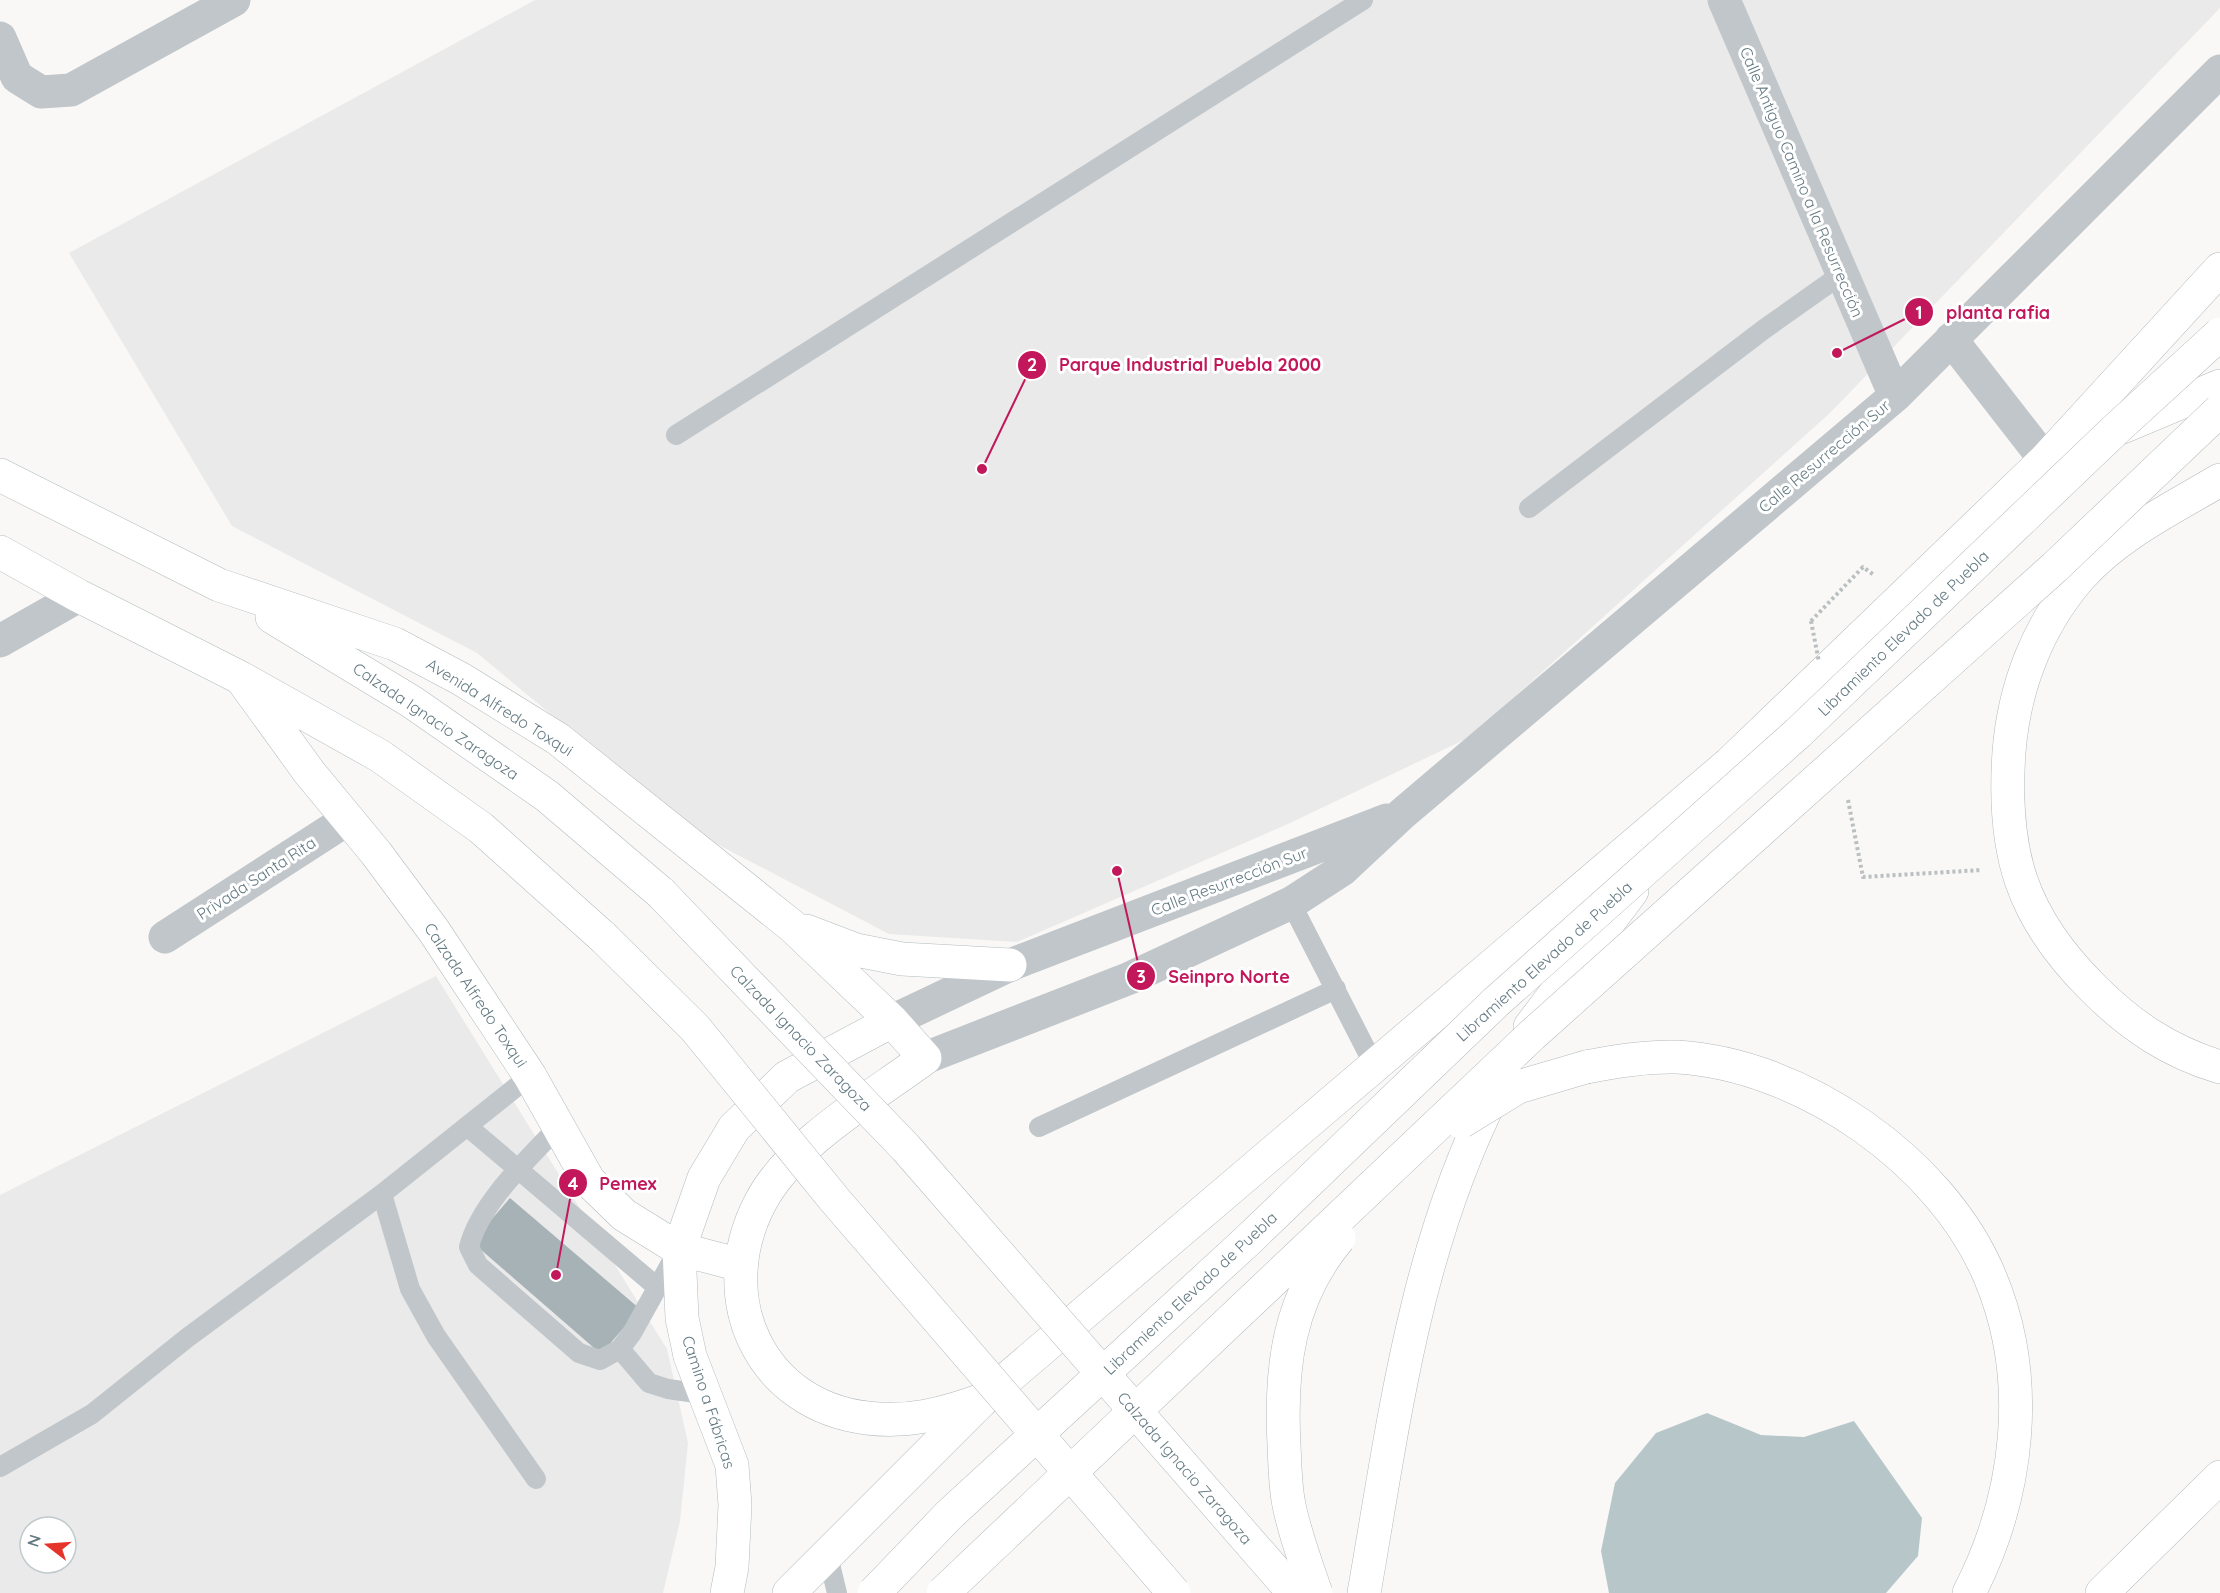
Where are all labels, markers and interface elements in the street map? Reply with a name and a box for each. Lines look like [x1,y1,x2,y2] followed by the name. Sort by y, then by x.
[1736,44,1868,320] street label: Calle Antiguo Camino a la Resurrección
[1904,294,2062,330] callout: planta rafia
[1915,301,1923,324] text: 1
[1946,301,2050,324] text: planta rafia
[1017,347,1333,383] callout: Parque Industrial Puebla 2000
[1027,353,1037,376] text: 2
[1059,353,1321,376] text: Parque Industrial Puebla 2000
[1754,395,1894,517] street label: Calle Resurrección Sur
[1813,546,1993,720] street label: Libramiento Elevado de Puebla
[423,654,577,760] street label: Avenida Alfredo Toxqui
[349,658,523,784] street label: Calzada Ignacio Zaragoza
[193,832,319,924] street label: Privada Santa Rita
[1148,842,1310,920] street label: Calle Resurrección Sur
[1452,877,1636,1045] street label: Libramiento Elevado de Puebla
[420,919,532,1071] street label: Calzada Alfredo Toxqui
[1126,958,1302,994] callout: Seinpro Norte
[726,961,876,1115] street label: Calzada Ignacio Zaragoza
[1136,965,1146,988] text: 3
[1168,965,1290,988] text: Seinpro Norte
[558,1165,669,1201] callout: Pemex
[568,1172,579,1195] text: 4
[599,1172,657,1195] text: Pemex
[1099,1207,1281,1379] street label: Libramiento Elevado de Puebla
[678,1333,740,1471] street label: Camino a Fábricas
[1113,1388,1257,1548] street label: Calzada Ignacio Zaragoza
[18,1515,78,1575] north arrow
[22,1532,45,1549] text: N

